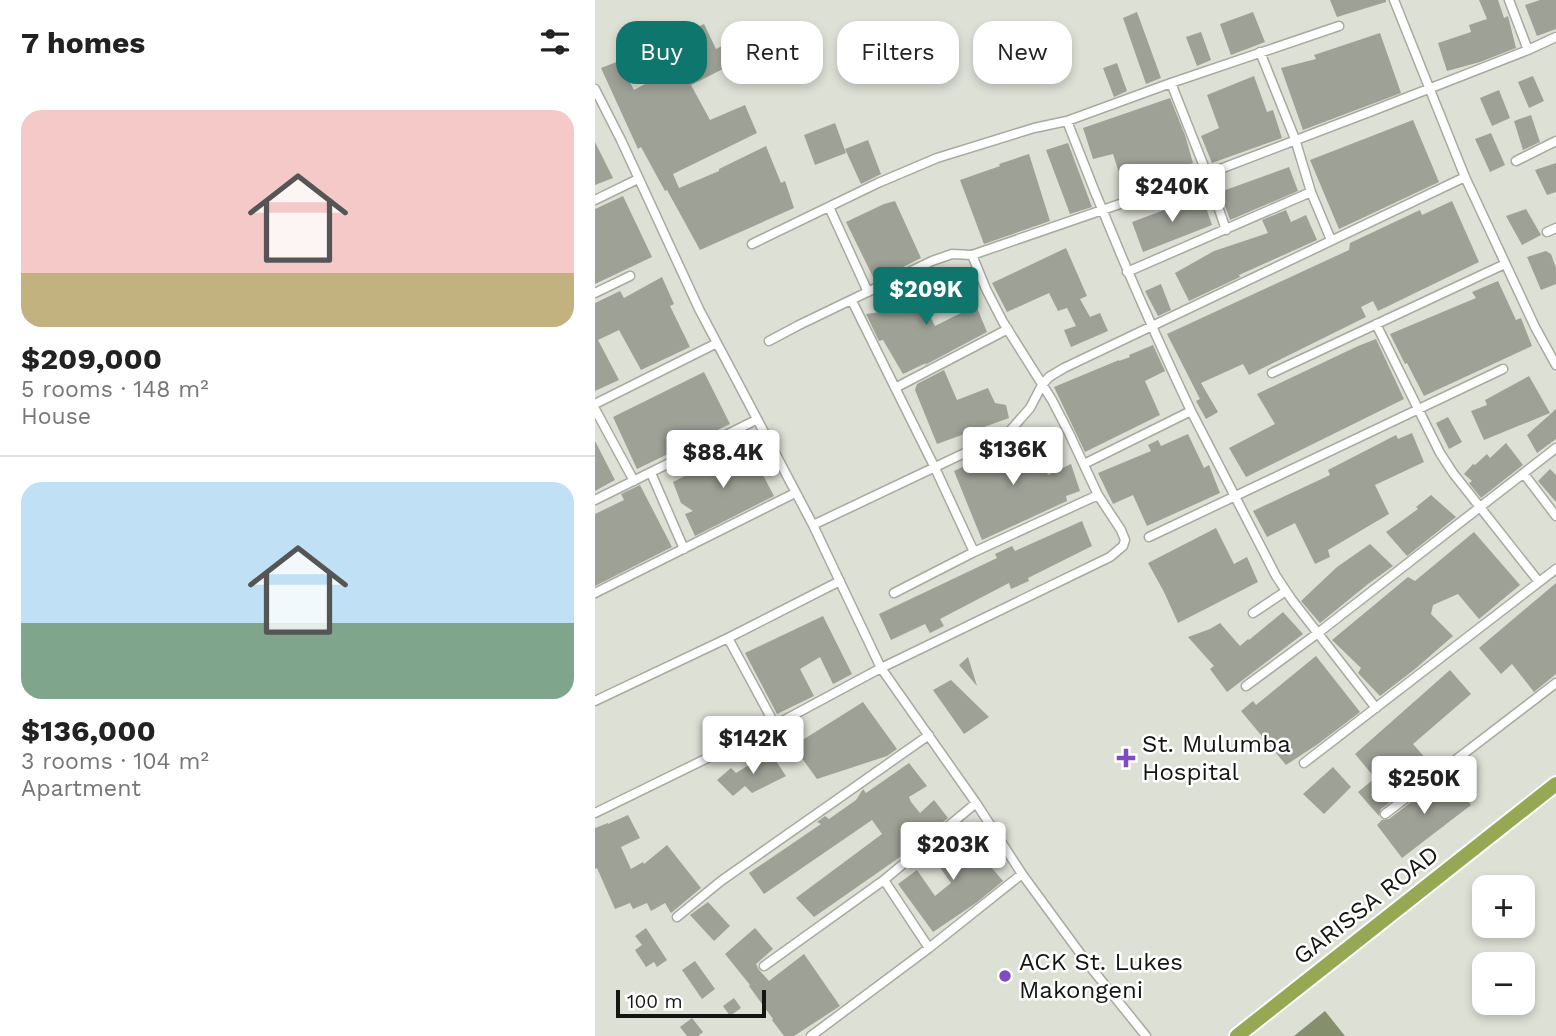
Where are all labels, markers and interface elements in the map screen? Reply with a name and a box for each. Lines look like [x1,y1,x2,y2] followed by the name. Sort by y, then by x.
[616,21,707,84] chip: Buy
[721,21,823,84] chip: Rent
[837,21,959,84] chip: Filters
[973,21,1072,84] chip: New
[536,23,574,61] icon: filters
[21,25,145,60] text: 7 homes
[235,155,361,281] icon: home
[1123,164,1221,224] pin: $240K
[1135,173,1209,200] text: $240K
[877,268,975,327] pin: $209K
[889,276,963,303] text: $209K
[21,341,162,376] text: $209,000
[21,376,209,403] text: 5 rooms · 148 m²
[21,403,91,430] text: House
[964,428,1062,487] pin: $136K
[666,430,780,490] pin: $88.4K
[979,436,1047,463] text: $136K
[683,439,763,466] text: $88.4K
[235,527,361,653] icon: home
[21,713,156,748] text: $136,000
[704,716,802,776] pin: $142K
[719,725,787,752] text: $142K
[1142,730,1291,786] place label: St. Mulumba Hospital
[21,748,209,775] text: 3 rooms · 104 m²
[1116,748,1136,768] marker: St. Mulumba Hospital
[1375,756,1473,816] pin: $250K
[1388,765,1460,792] text: $250K
[21,775,141,802] text: Apartment
[904,822,1002,882] pin: $203K
[917,831,989,858] text: $203K
[1288,840,1444,970] street label: GARISSA ROAD
[1472,875,1535,1015] map controls
[1472,875,1535,938] button: +
[1019,948,1183,1004] place label: ACK St. Lukes Makongeni
[1472,952,1535,1015] button: −
[997,968,1013,984] marker: ACK St. Lukes Makongeni
[616,987,767,1019] scale bar
[627,990,683,1013] text: 100 m

